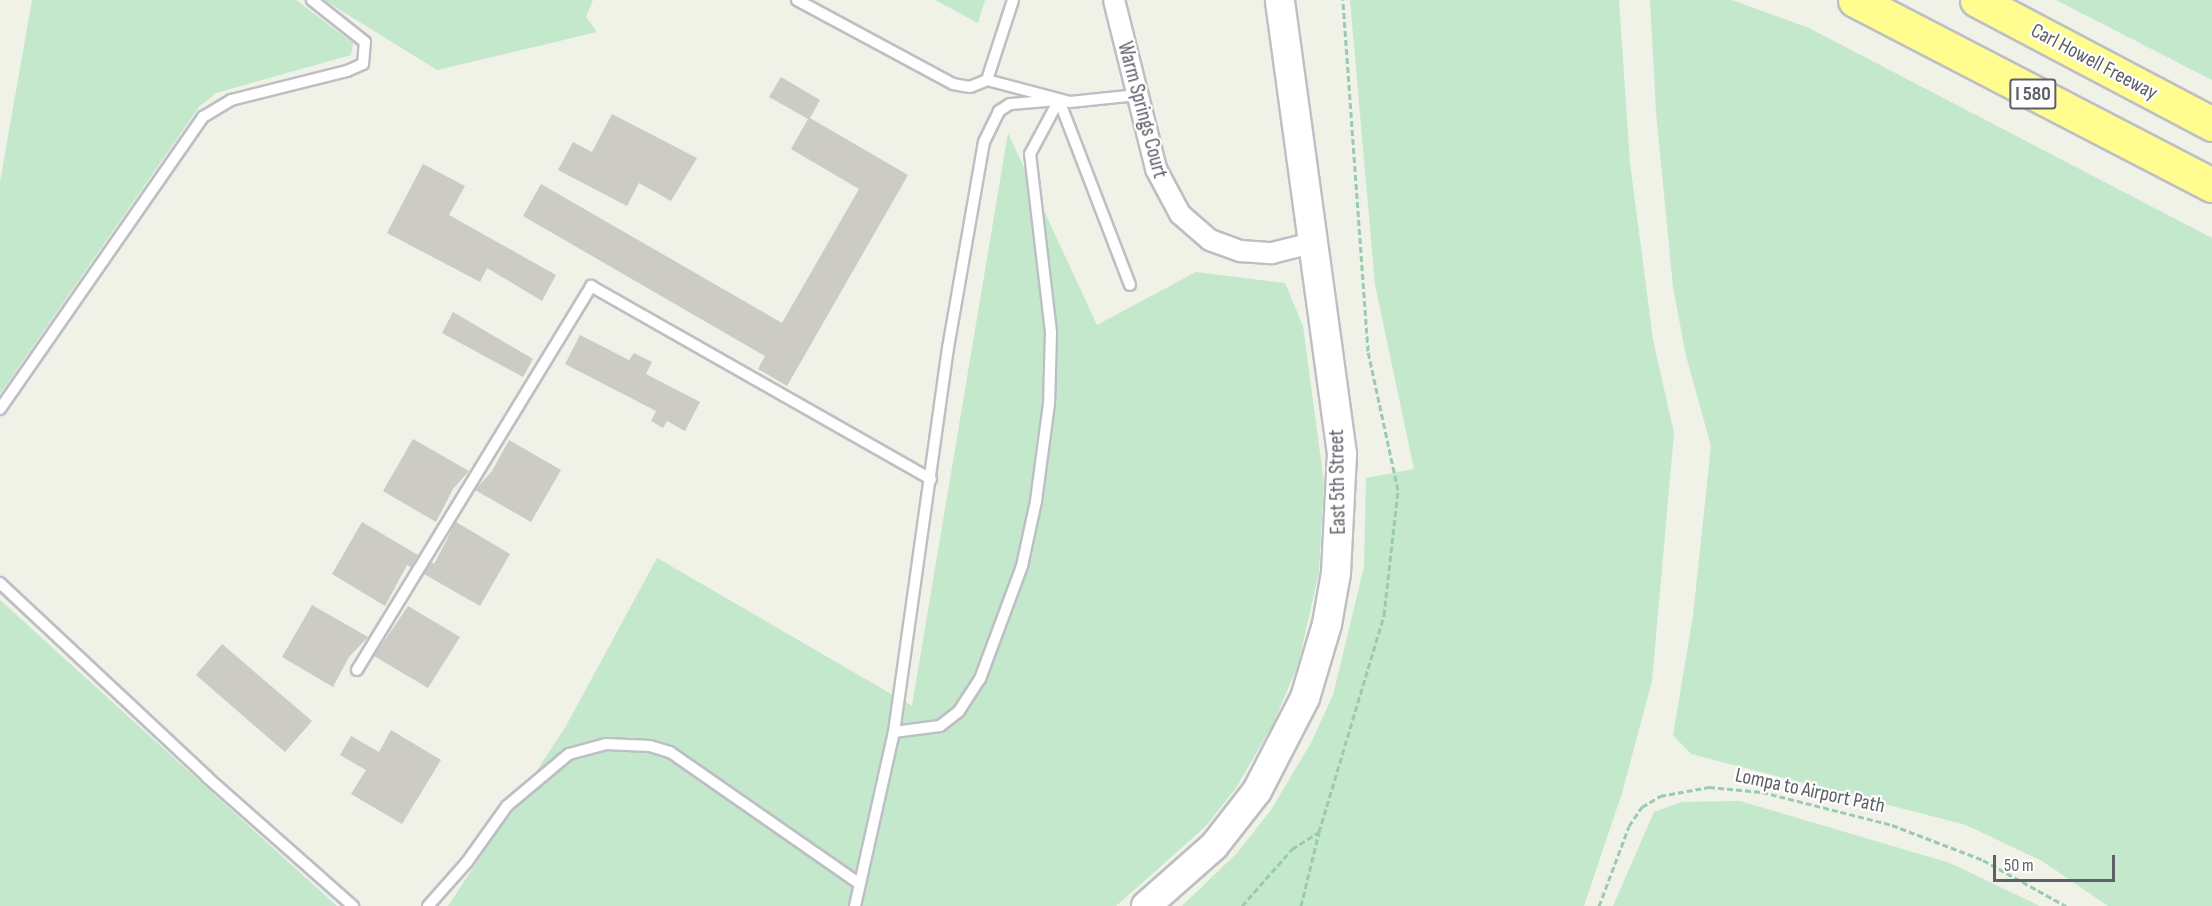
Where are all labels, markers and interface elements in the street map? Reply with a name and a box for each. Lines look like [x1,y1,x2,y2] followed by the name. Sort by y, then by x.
[2026,18,2162,106] street label: Carl Howell Freeway
[1112,39,1172,181] street label: Warm Springs Court
[2009,77,2057,111] road number: I 580
[1324,429,1352,535] street label: East 5th Street
[1733,763,1887,819] street label: Lompa to Airport Path
[1996,843,2118,881] scale bar
[2004,855,2034,876] text: 50 m

